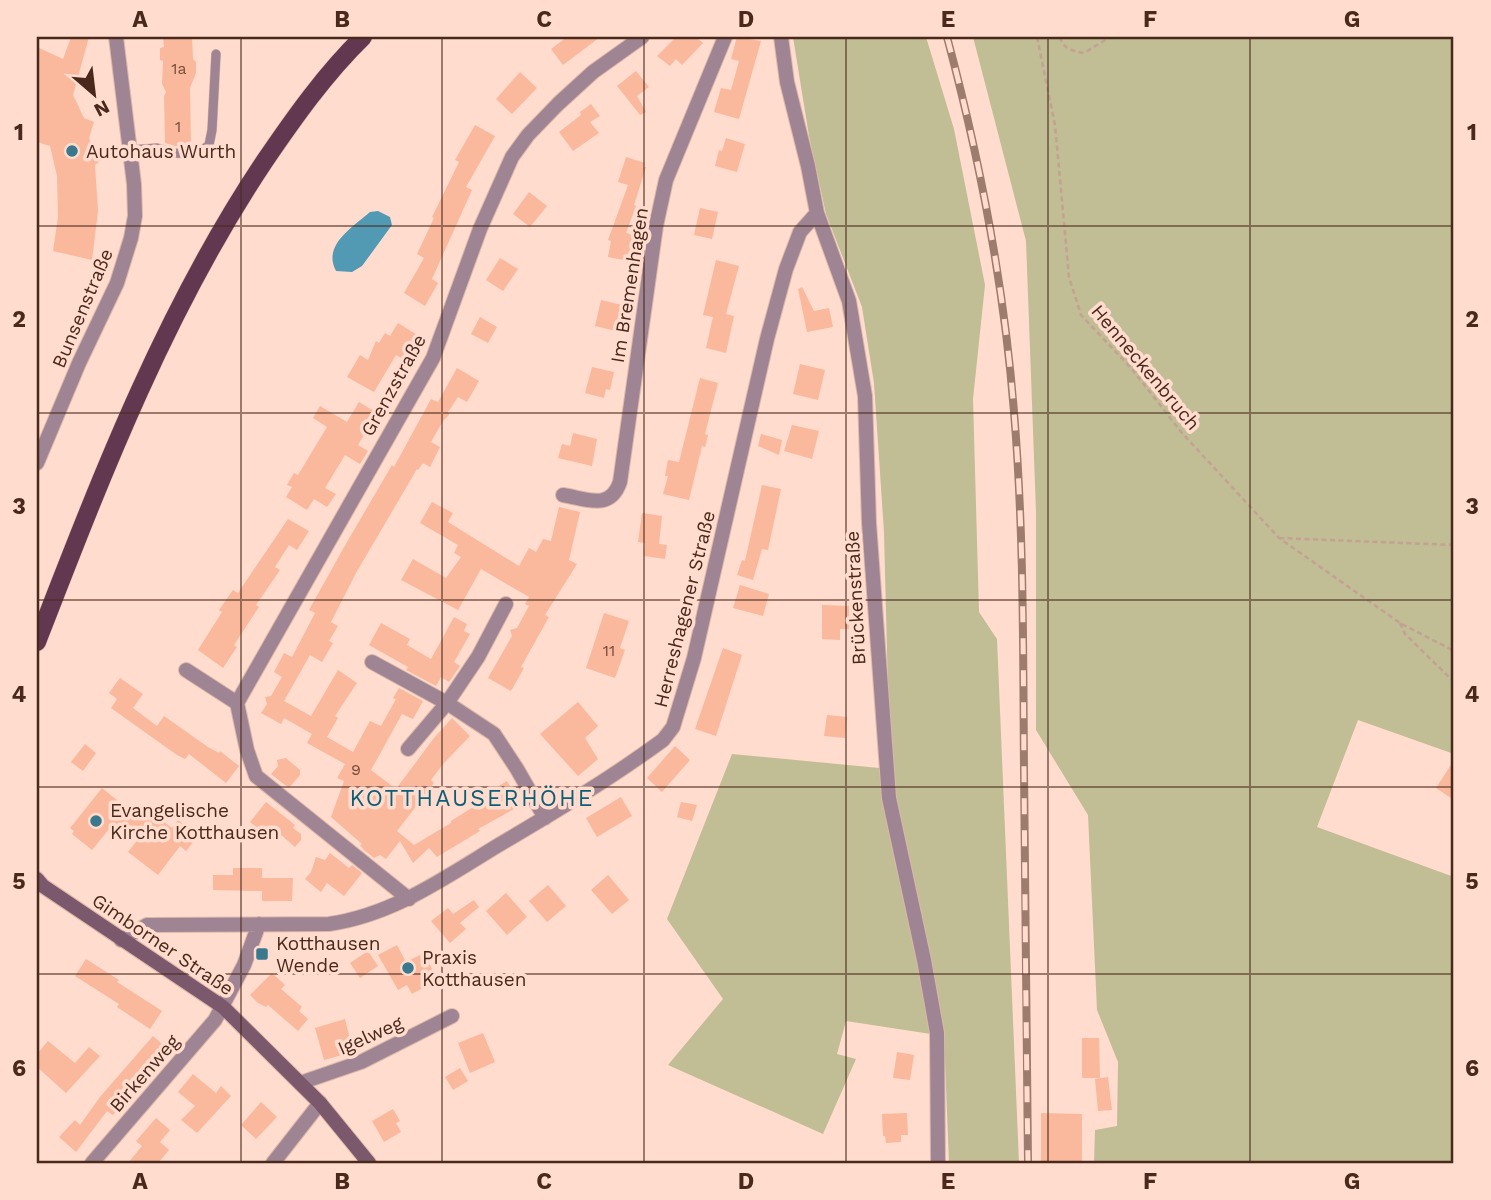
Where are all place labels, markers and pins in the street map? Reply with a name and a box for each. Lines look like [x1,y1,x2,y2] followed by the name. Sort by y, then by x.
[86,140,236,163] place label: Autohaus Wurth
[64,143,80,159] marker: Autohaus Wurth
[110,799,279,844] place label: Evangelische Kirche Kotthausen
[88,813,104,829] marker: Evangelische Kirche Kotthausen
[276,932,381,977] place label: Kotthausen Wende
[254,946,270,962] marker: Kotthausen Wende
[422,946,527,991] place label: Praxis Kotthausen
[400,960,416,976] marker: Praxis Kotthausen

